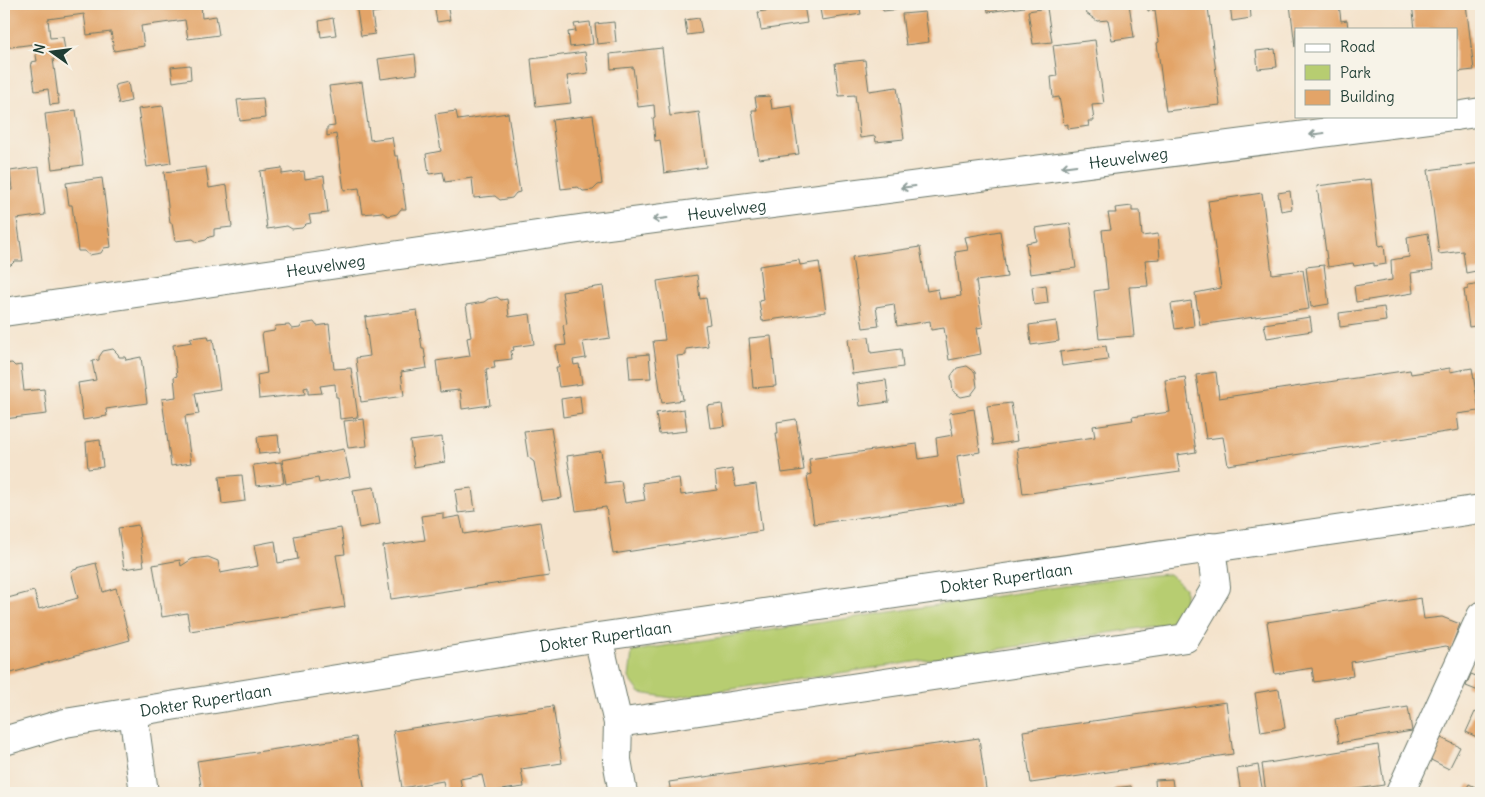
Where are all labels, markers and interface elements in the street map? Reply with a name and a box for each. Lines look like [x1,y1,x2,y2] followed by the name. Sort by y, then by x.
[28,28,78,78] north arrow
[1295,28,1458,118] legend
[1340,37,1375,56] text: Road
[29,42,49,56] text: N
[1340,63,1371,82] text: Park
[1340,87,1395,106] text: Building
[1309,129,1325,139] one-way arrow
[1088,143,1169,173] street label: Heuvelweg
[1061,161,1077,171] one-way arrow
[900,182,916,192] one-way arrow
[686,195,768,225] street label: Heuvelweg
[652,214,668,224] one-way arrow
[285,250,366,281] street label: Heuvelweg
[939,558,1073,597] street label: Dokter Rupertlaan
[538,616,673,656] street label: Dokter Rupertlaan
[138,680,273,721] street label: Dokter Rupertlaan

